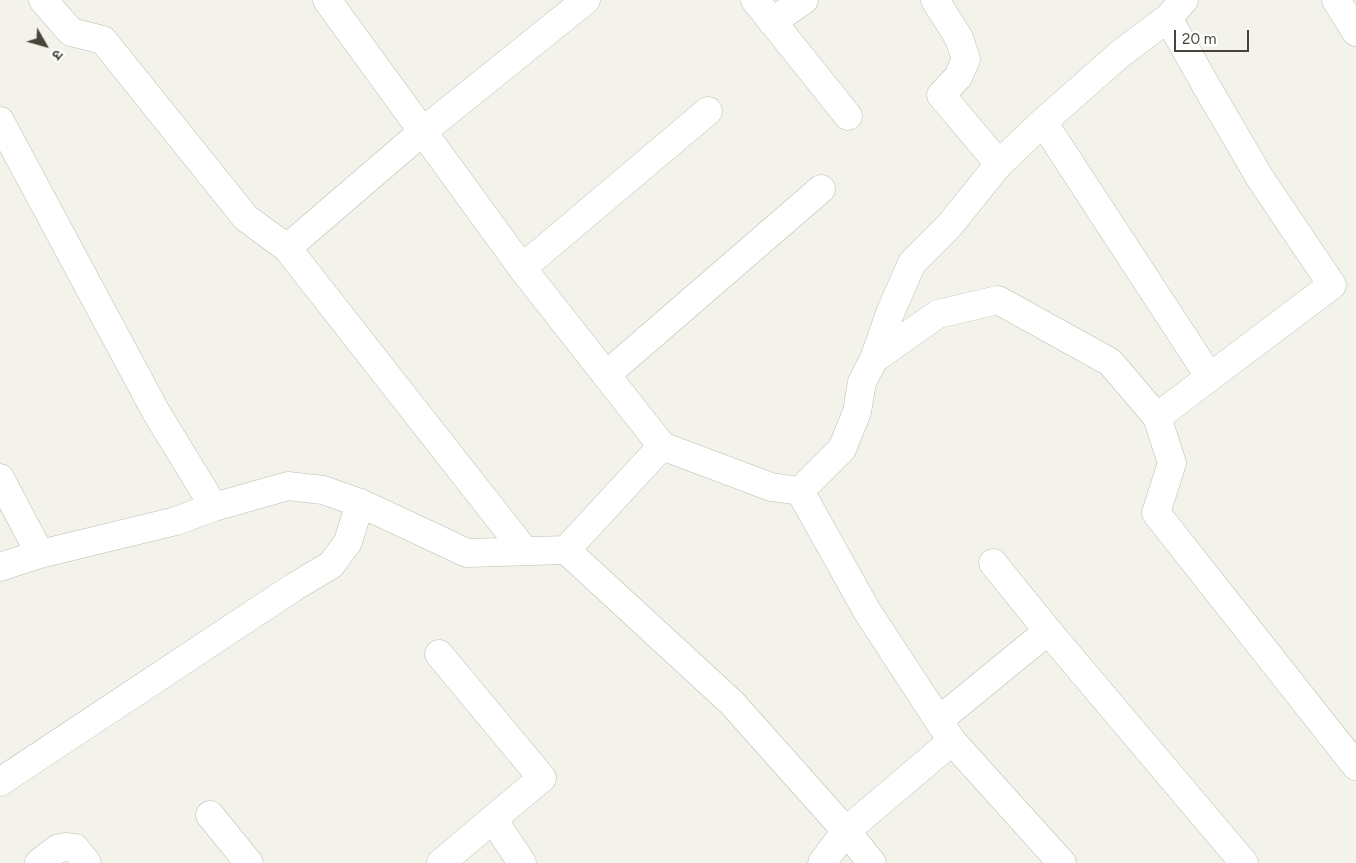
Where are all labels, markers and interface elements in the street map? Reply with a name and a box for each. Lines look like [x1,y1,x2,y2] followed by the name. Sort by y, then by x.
[20,20,70,70] north arrow
[1176,20,1251,52] scale bar
[1182,30,1216,48] text: 20 m
[48,46,66,63] text: उ

